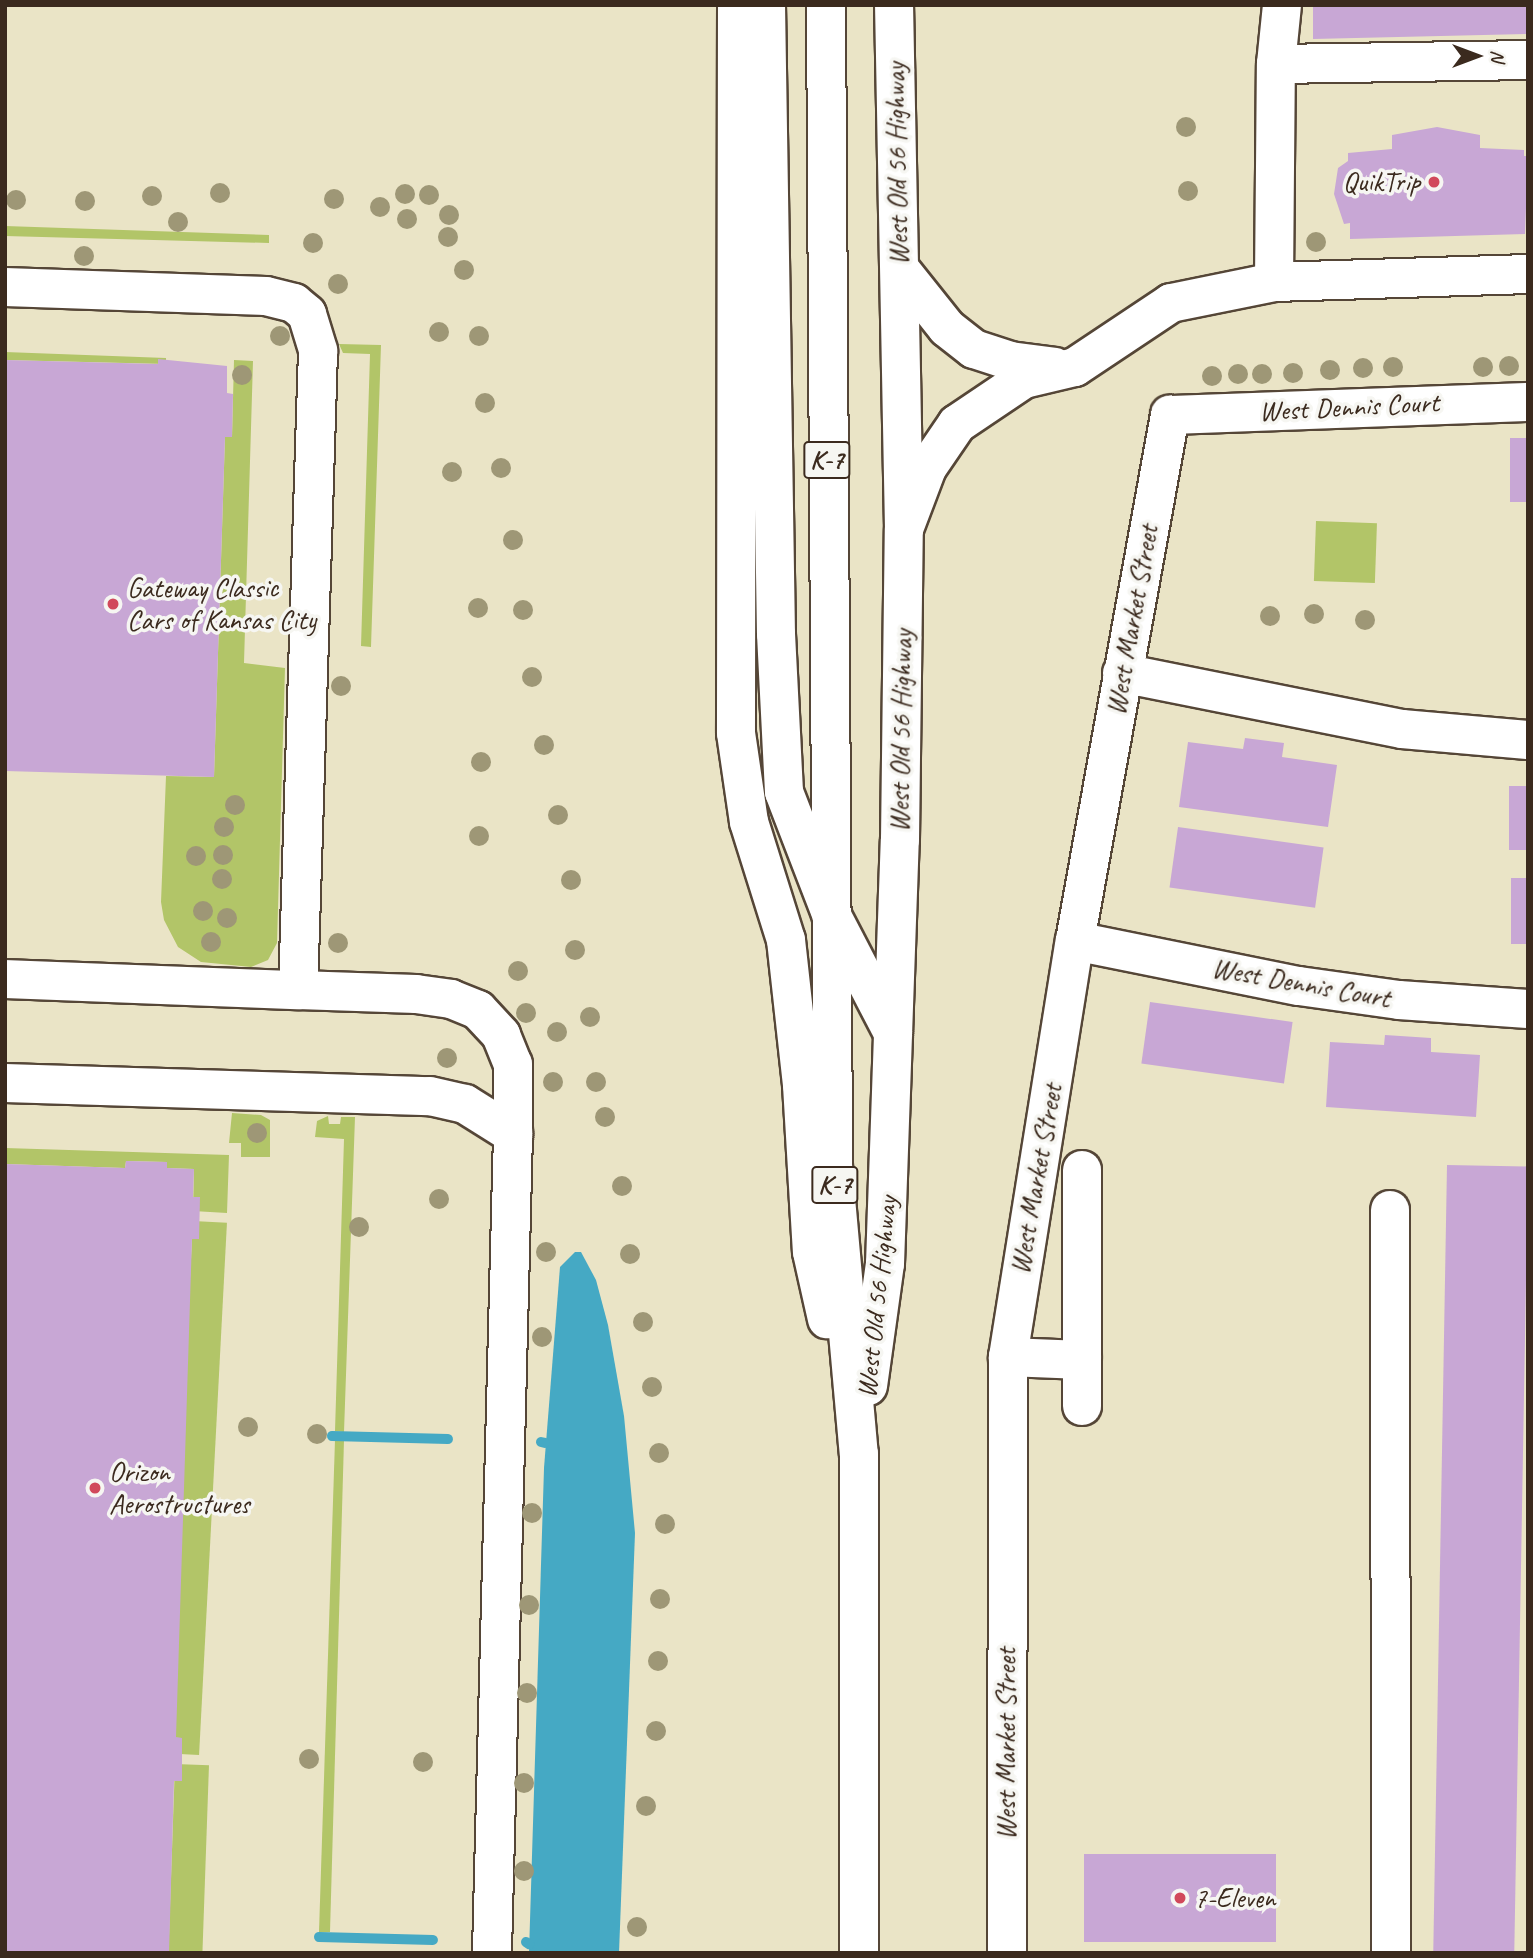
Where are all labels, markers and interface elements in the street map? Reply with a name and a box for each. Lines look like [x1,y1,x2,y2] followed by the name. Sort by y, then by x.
[1442,21,1512,91] north arrow
[1486,50,1510,62] text: N
[878,62,916,266] street label: West Old 56 Highway
[1343,165,1420,199] place label: QuikTrip
[1426,174,1442,190] marker: QuikTrip
[1258,386,1440,428] street label: West Dennis Court
[802,437,852,482] road number: K-7
[1099,522,1165,718] street label: West Market Street
[127,571,316,637] place label: Gateway Classic Cars of Kansas City
[105,596,121,612] marker: Gateway Classic Cars of Kansas City
[882,629,920,833] street label: West Old 56 Highway
[1209,951,1393,1015] street label: West Dennis Court
[1003,1081,1069,1277] street label: West Market Street
[810,1162,860,1208] road number: K-7
[850,1194,904,1400] street label: West Old 56 Highway
[109,1455,250,1521] place label: Orizon Aerostructures
[87,1480,103,1496] marker: Orizon Aerostructures
[989,1647,1023,1841] street label: West Market Street
[1194,1881,1275,1915] place label: 7-Eleven
[1172,1890,1188,1906] marker: 7-Eleven

